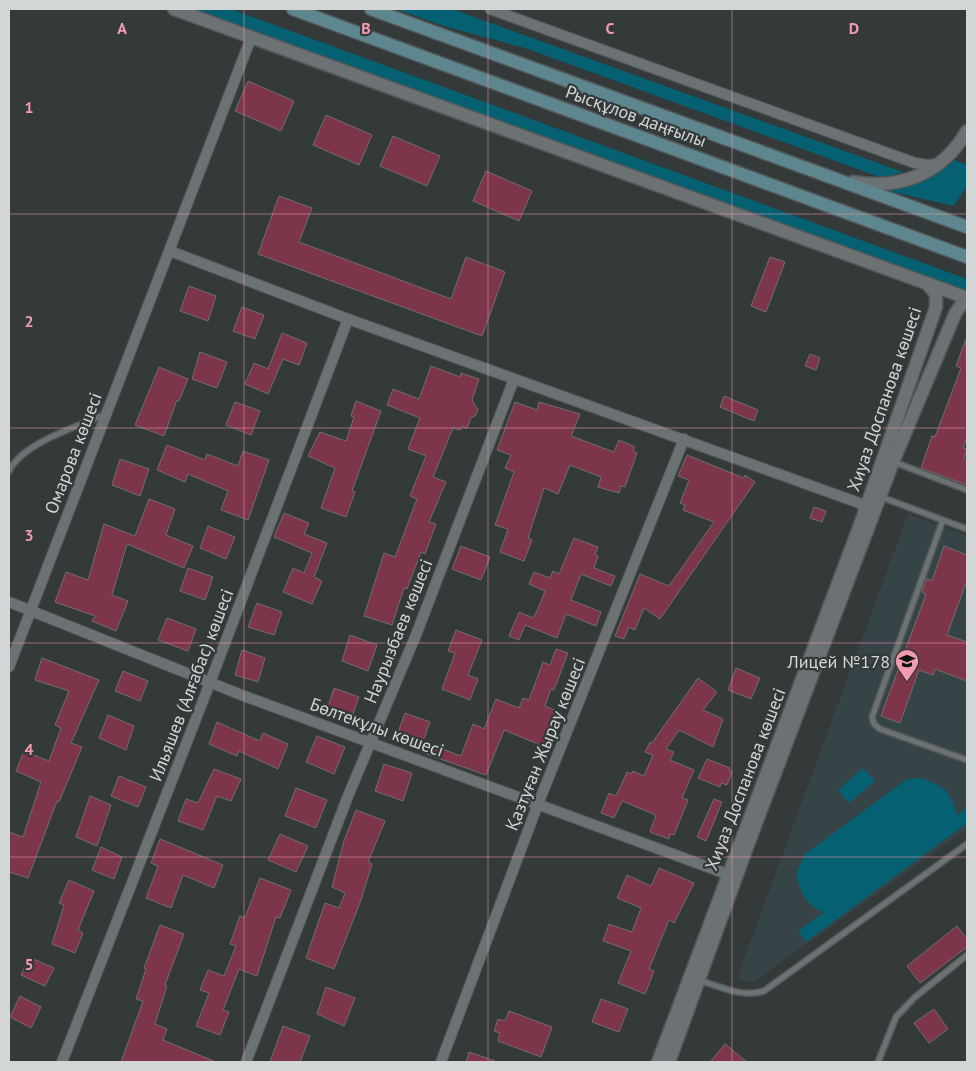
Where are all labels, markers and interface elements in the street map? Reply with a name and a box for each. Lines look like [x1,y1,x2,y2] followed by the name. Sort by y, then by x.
[117,18,127,38] text: A
[361,18,371,38] text: B
[606,18,615,38] text: C
[849,18,859,38] text: D
[563,80,709,152] street label: Рысқұлов даңғылы
[24,97,34,117] text: 1
[842,304,926,494] street label: Хиуаз Доспанова көшесі
[24,311,34,331] text: 2
[39,389,107,517] street label: Омарова көшесі
[24,525,34,545] text: 3
[359,555,437,707] street label: Наурызбаев көшесі
[144,585,238,785] street label: Ильяшев (Алғабас) көшесі
[894,648,920,682] school or university icon: Лицей №178
[786,650,890,673] place label: Лицей №178
[500,654,590,834] street label: Қазтуған Жырау көшесі
[700,684,790,874] street label: Хиуаз Доспанова көшесі
[307,692,447,762] street label: Бөлтекұлы көшесі
[24,739,34,759] text: 4
[24,954,34,974] text: 5

